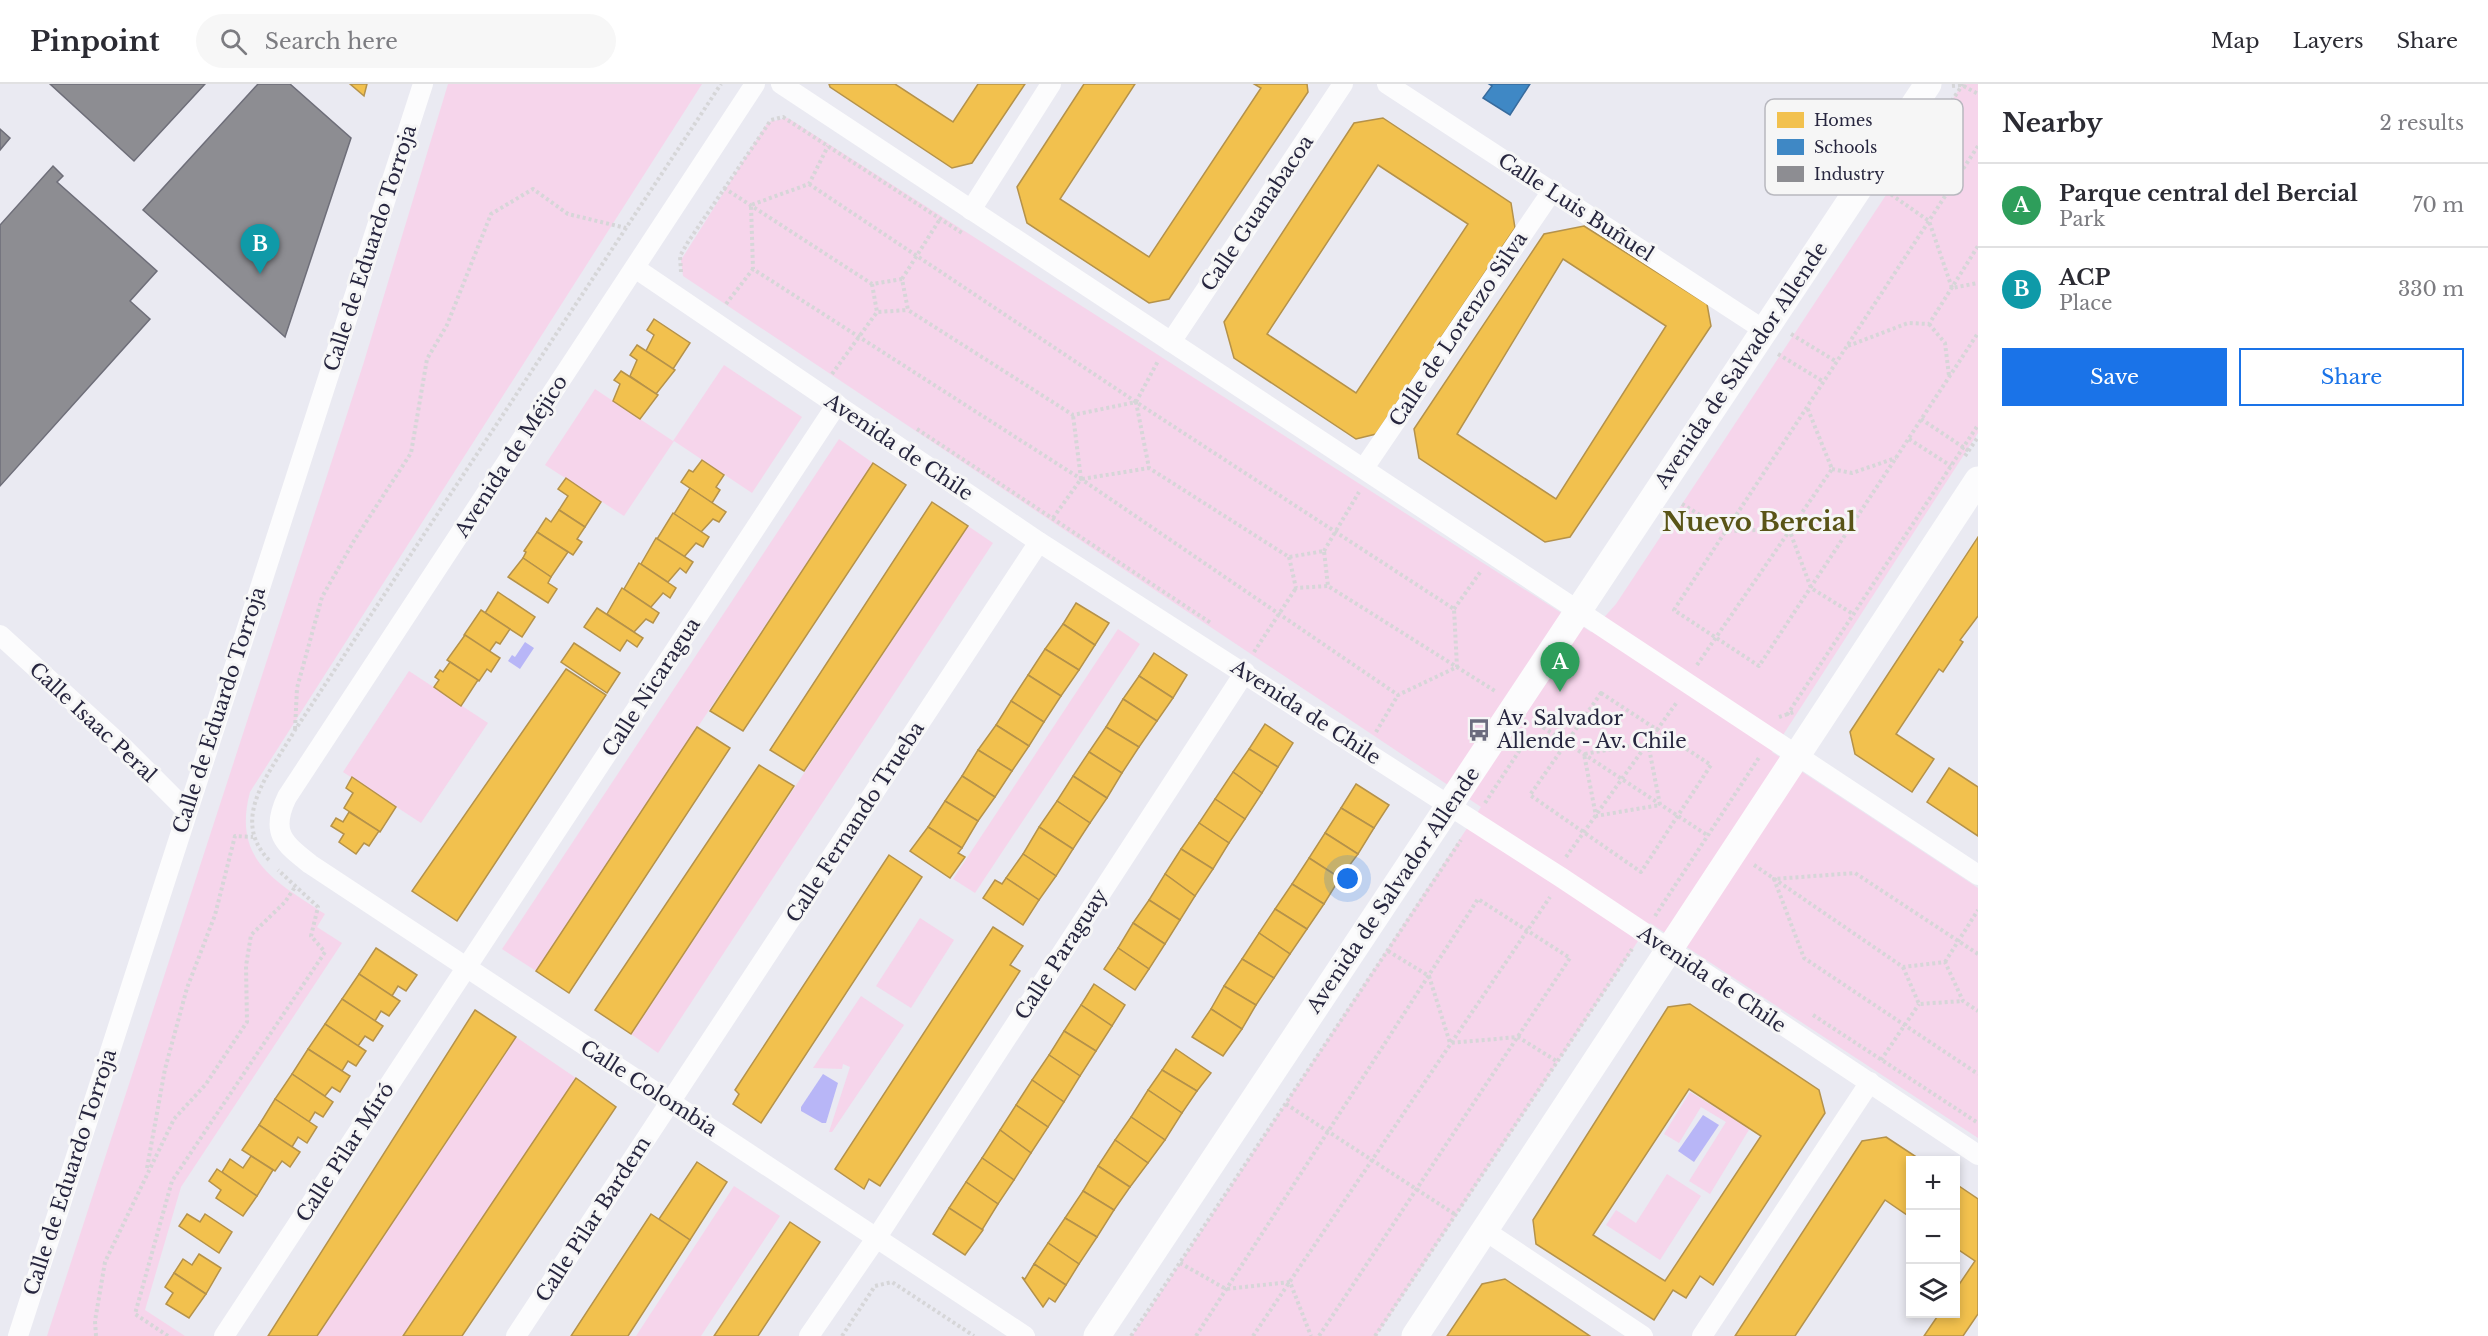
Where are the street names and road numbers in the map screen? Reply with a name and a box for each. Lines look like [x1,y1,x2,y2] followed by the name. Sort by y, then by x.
[319,121,421,374] street label: Calle de Eduardo Torroja
[1196,130,1319,296] street label: Calle Guanabacoa
[1494,148,1658,266] street label: Calle Luis Buñuel
[1384,226,1533,431] street label: Calle de Lorenzo Silva
[1649,237,1832,493] street label: Avenida de Salvador Allende
[449,370,572,542] street label: Avenida de Méjico
[820,388,978,505] street label: Avenida de Chile
[168,583,270,836] street label: Calle de Eduardo Torroja
[597,612,705,761] street label: Calle Nicaragua
[1226,654,1385,769] street label: Avenida de Chile
[24,657,162,787] street label: Calle Isaac Peral
[781,716,929,927] street label: Calle Fernando Trueba
[1301,762,1484,1018] street label: Avenida de Salvador Allende
[1010,884,1112,1024] street label: Calle Paraguay
[1633,920,1791,1037] street label: Avenida de Chile
[576,1035,723,1142] street label: Calle Colombia
[19,1045,121,1298] street label: Calle de Eduardo Torroja
[291,1078,399,1226] street label: Calle Pilar Miró
[531,1131,656,1306] street label: Calle Pilar Bardem

